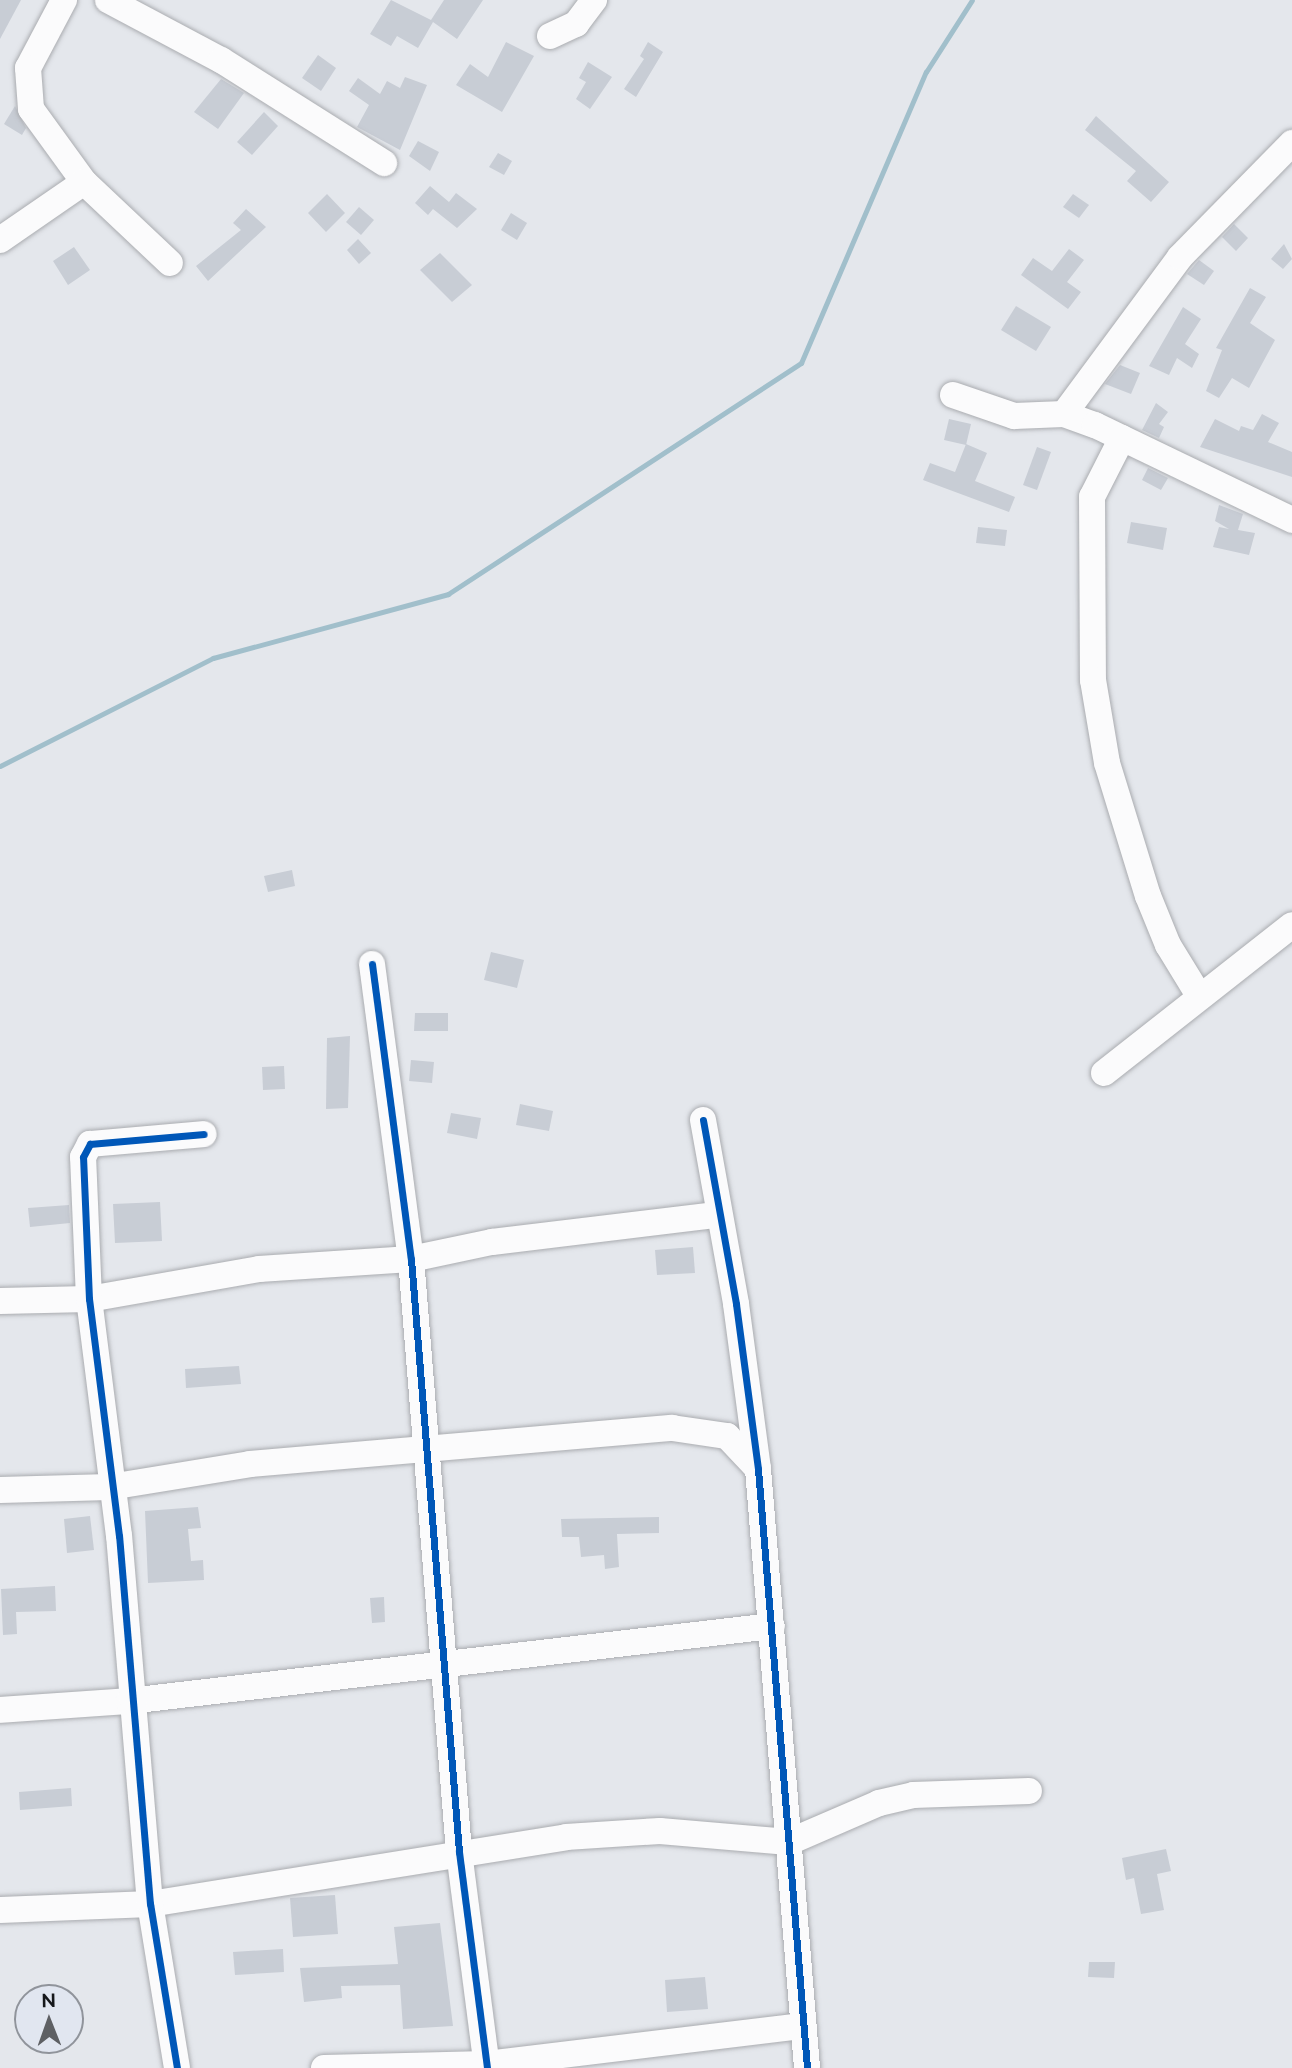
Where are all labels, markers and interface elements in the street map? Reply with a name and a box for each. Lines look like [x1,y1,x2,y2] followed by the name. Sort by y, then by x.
[14,1984,84,2054] north arrow
[41,1989,56,2011] text: N

